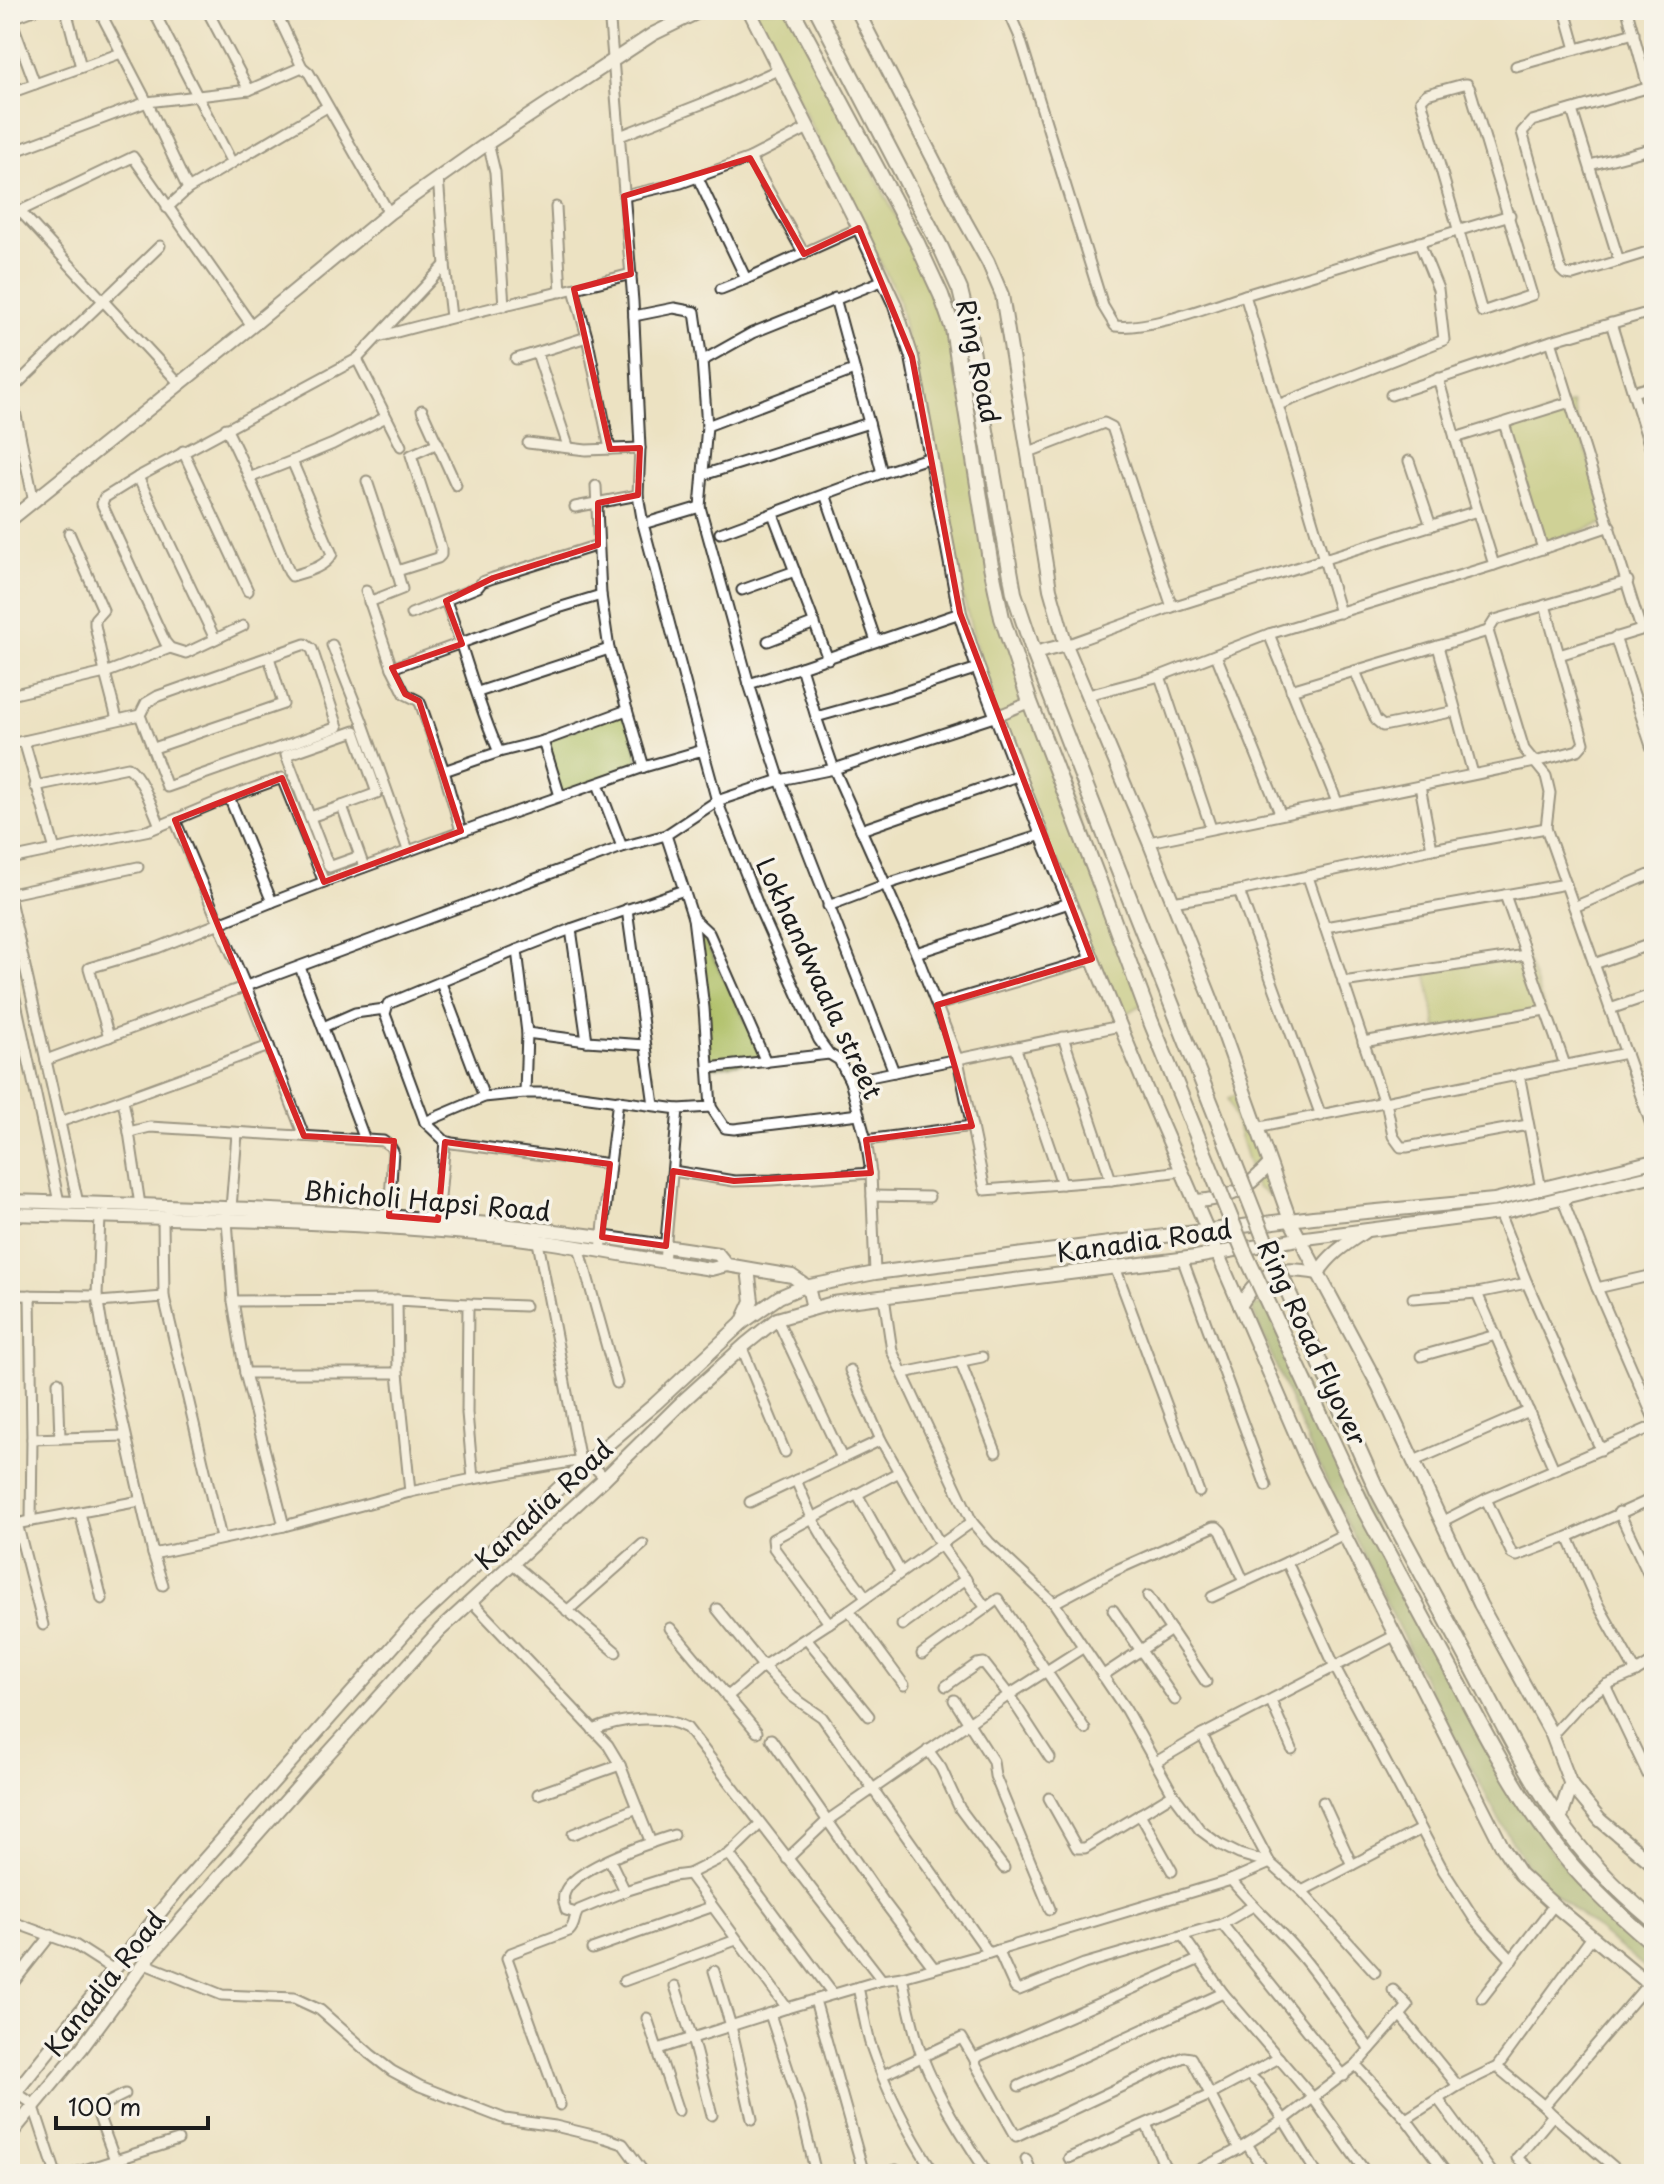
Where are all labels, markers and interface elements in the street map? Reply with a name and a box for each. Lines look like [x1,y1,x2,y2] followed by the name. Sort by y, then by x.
[947,295,1011,427] street label: Ring Road
[747,851,893,1105] street label: Lokhandwaala street
[302,1170,552,1230] street label: Bhicholi Hapsi Road
[1054,1208,1234,1272] street label: Kanadia Road
[1248,1233,1378,1452] street label: Ring Road Flyover
[465,1430,621,1578] street label: Kanadia Road
[34,1901,174,2065] street label: Kanadia Road
[56,2080,208,2130] scale bar
[68,2088,141,2124] text: 100 m

